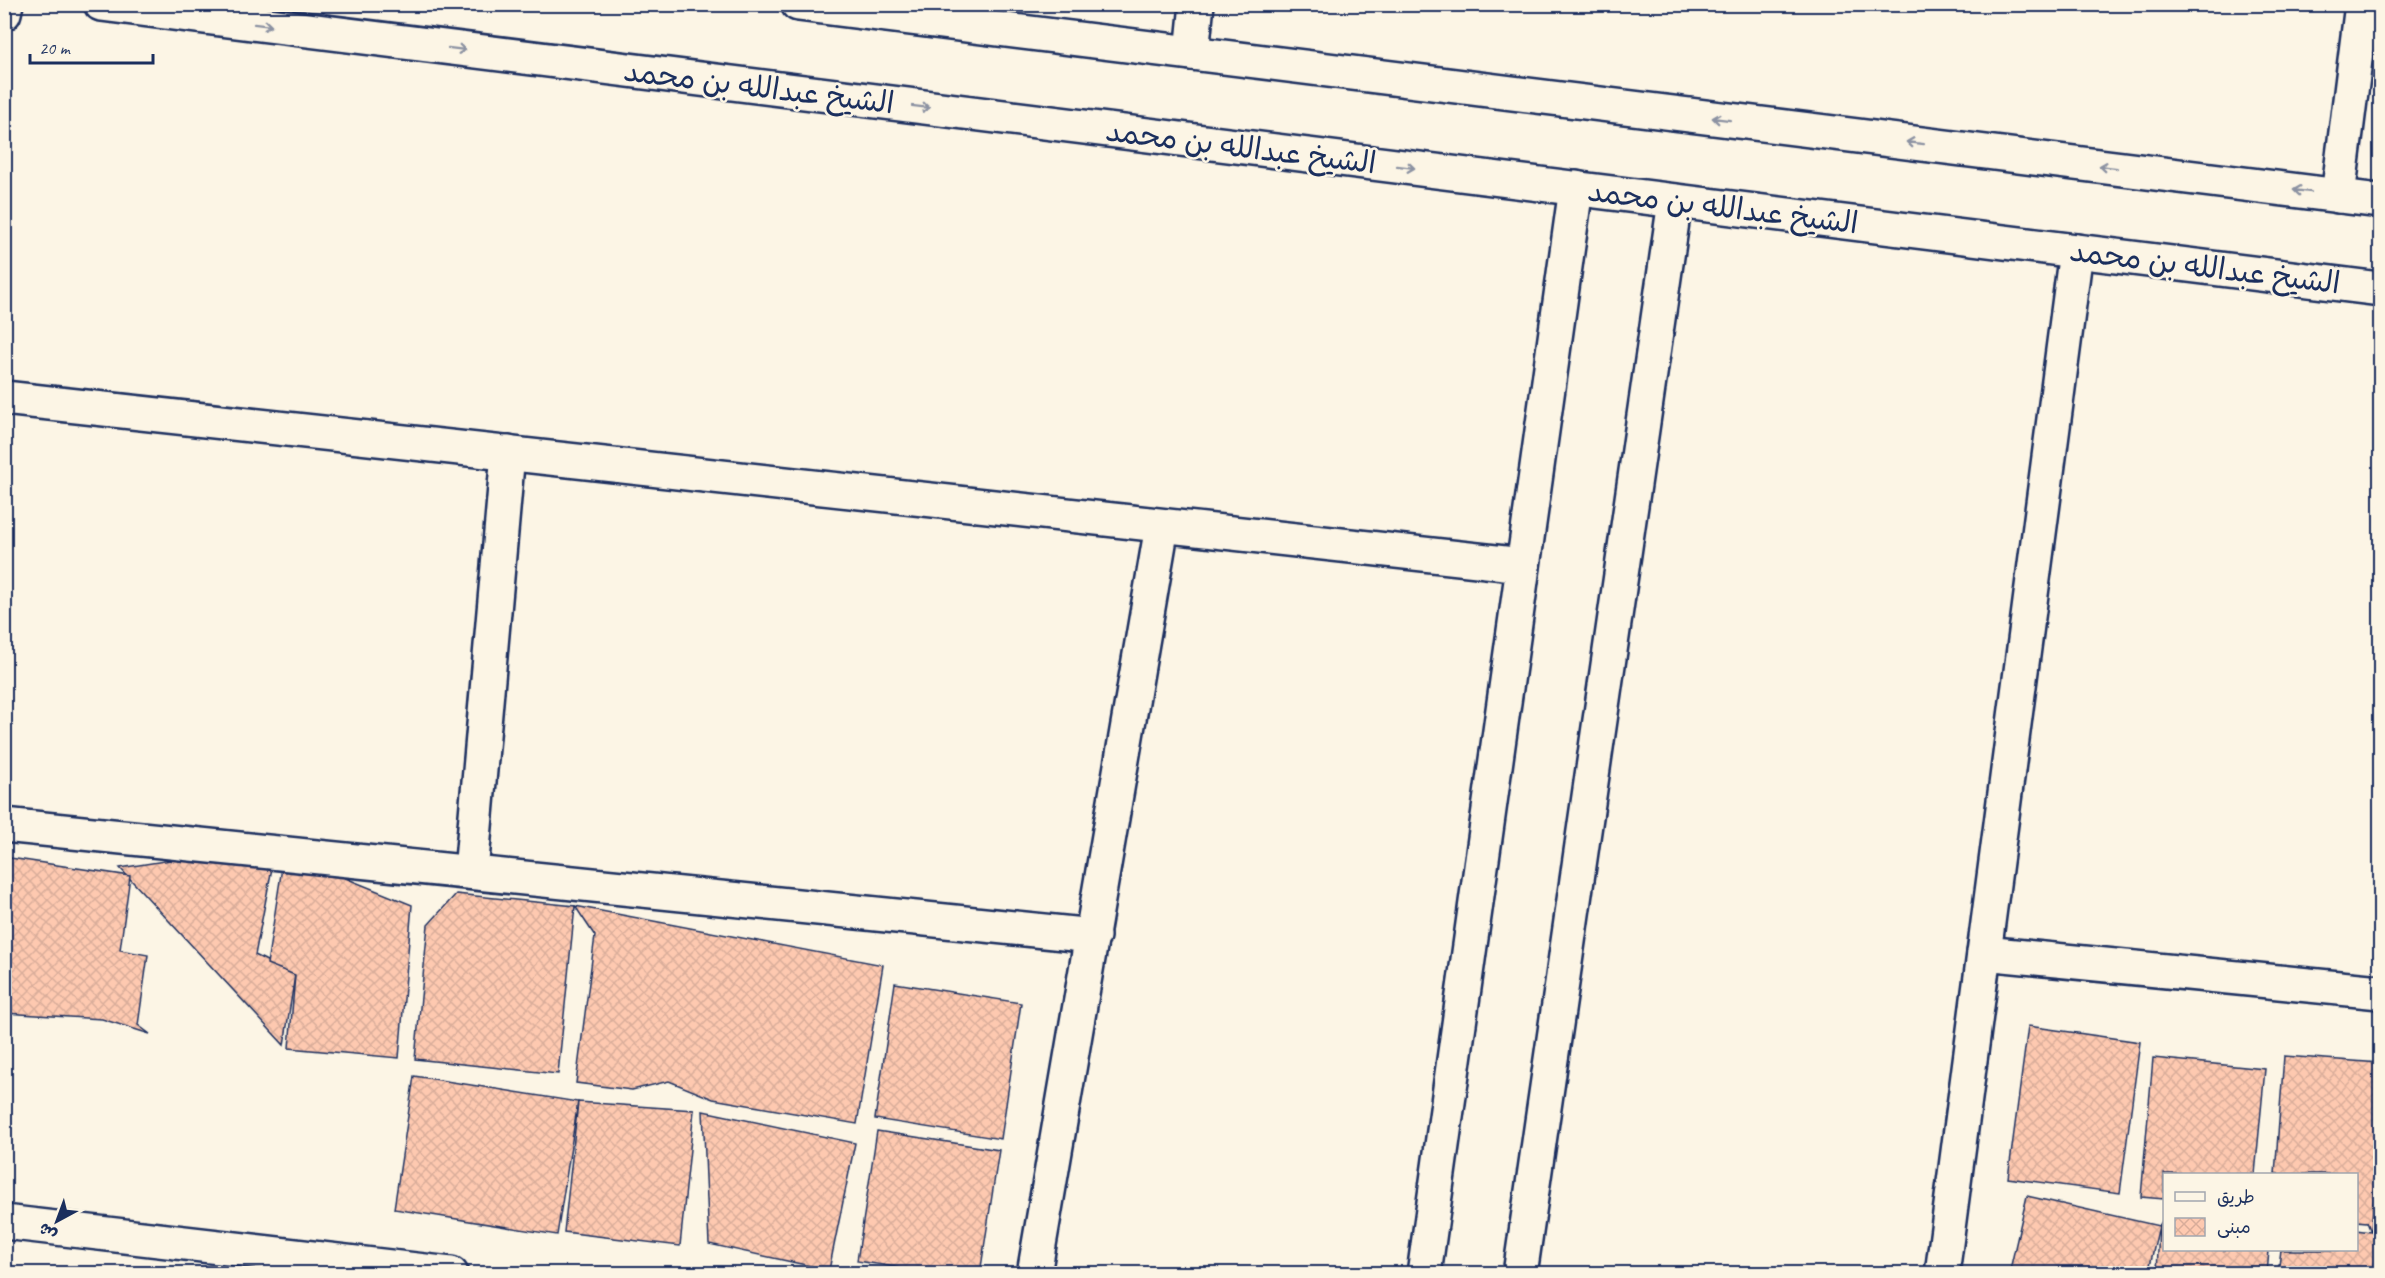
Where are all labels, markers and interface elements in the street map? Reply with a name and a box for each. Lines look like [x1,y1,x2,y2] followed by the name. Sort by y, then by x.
[253,19,273,30] one-way arrow
[30,27,153,65] scale bar
[39,37,72,59] text: 20 m
[446,44,466,55] one-way arrow
[621,52,896,123] street label: الشيخ عبدالله بن محمد
[911,102,931,113] one-way arrow
[1103,112,1378,183] street label: الشيخ عبدالله بن محمد
[1712,113,1731,124] one-way arrow
[1905,137,1925,148] one-way arrow
[2099,161,2119,172] one-way arrow
[1396,162,1416,173] one-way arrow
[1585,172,1860,243] street label: الشيخ عبدالله بن محمد
[2292,185,2312,196] one-way arrow
[2067,232,2342,303] street label: الشيخ عبدالله بن محمد
[2163,1173,2358,1251] legend
[2217,1186,2255,1208] text: طريق
[27,1191,87,1251] north arrow
[2217,1216,2251,1238] text: مبنى
[35,1218,61,1245] text: ش

